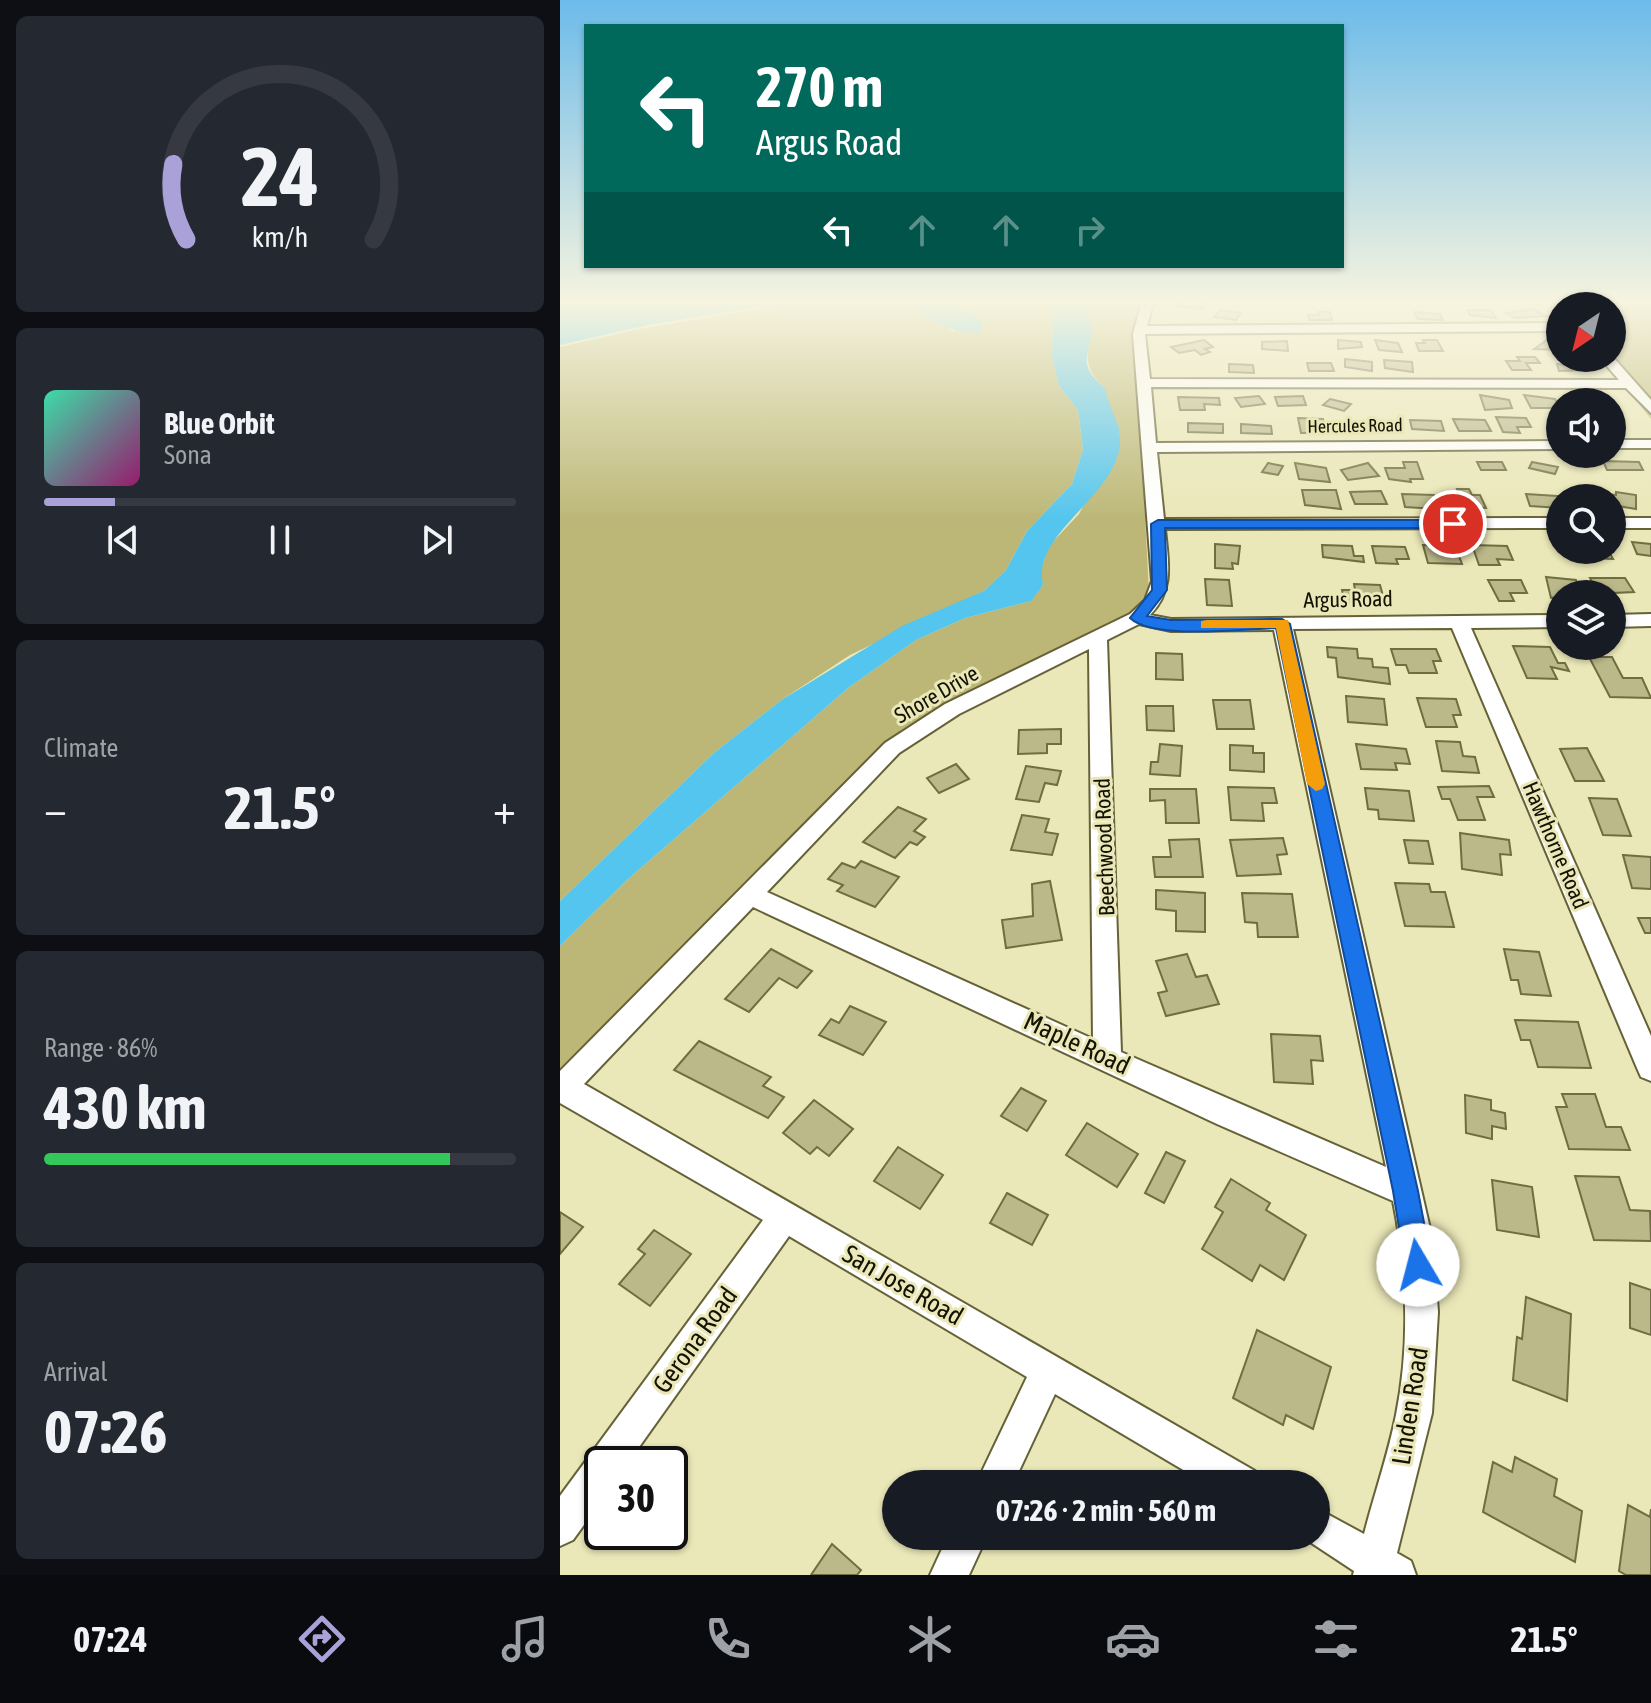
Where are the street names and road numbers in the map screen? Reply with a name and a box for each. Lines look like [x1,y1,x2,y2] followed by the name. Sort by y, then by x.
[1307,414,1403,437] street label: Hercules Road
[1303,585,1393,613] street label: Argus Road
[889,660,983,728] street label: Shore Drive
[1518,777,1594,913] street label: Hawthorne Road
[1089,778,1119,916] street label: Beechwood Road
[1019,1005,1135,1081] street label: Maple Road
[838,1239,968,1331] street label: San Jose Road
[647,1281,743,1399] street label: Gerona Road
[1386,1345,1434,1467] street label: Linden Road

